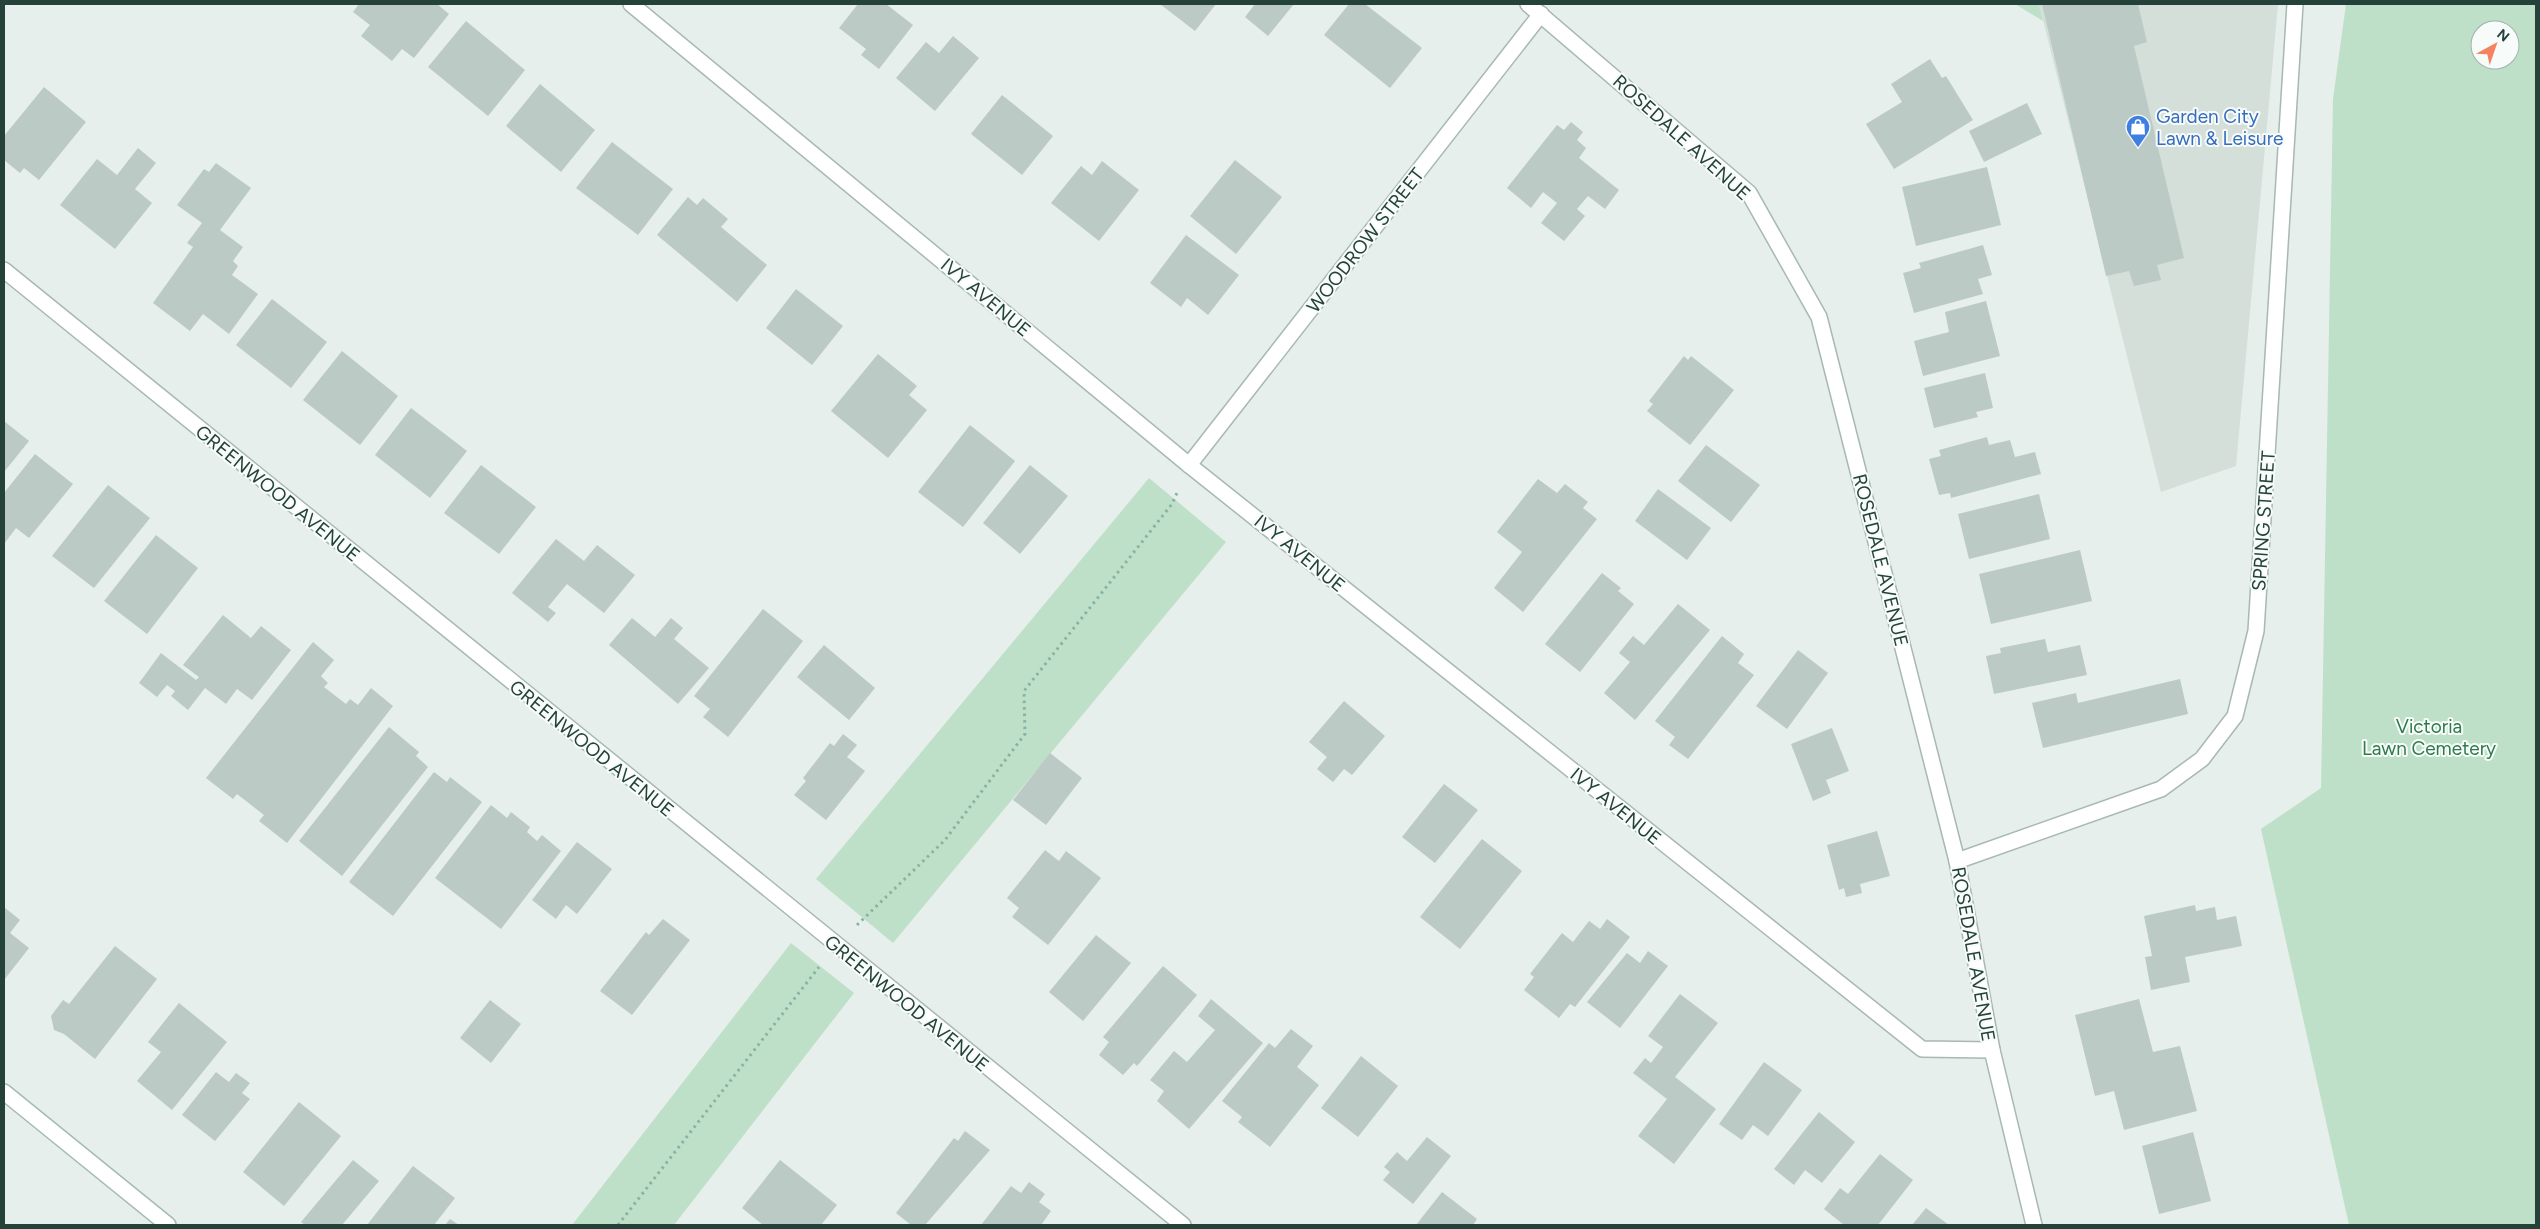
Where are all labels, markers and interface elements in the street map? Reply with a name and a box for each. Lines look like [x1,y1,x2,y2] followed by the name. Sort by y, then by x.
[2470,20,2520,70] north arrow
[2493,25,2513,45] text: N
[1608,70,1755,205] street label: ROSEDALE AVENUE
[2156,105,2283,150] place label: Garden City Lawn & Leisure
[2125,114,2151,148] shop icon: Garden City Lawn & Leisure
[1302,163,1429,317] street label: WOODROW STREET
[936,253,1035,342] street label: IVY AVENUE
[191,420,365,567] street label: GREENWOOD AVENUE
[2247,450,2280,592] street label: SPRING STREET
[1848,471,1913,649] street label: ROSEDALE AVENUE
[1250,510,1350,597] street label: IVY AVENUE
[505,675,679,822] street label: GREENWOOD AVENUE
[2362,715,2496,760] park label: Victoria Lawn Cemetery
[1566,763,1666,850] street label: IVY AVENUE
[1947,865,2000,1043] street label: ROSEDALE AVENUE
[820,930,994,1077] street label: GREENWOOD AVENUE

